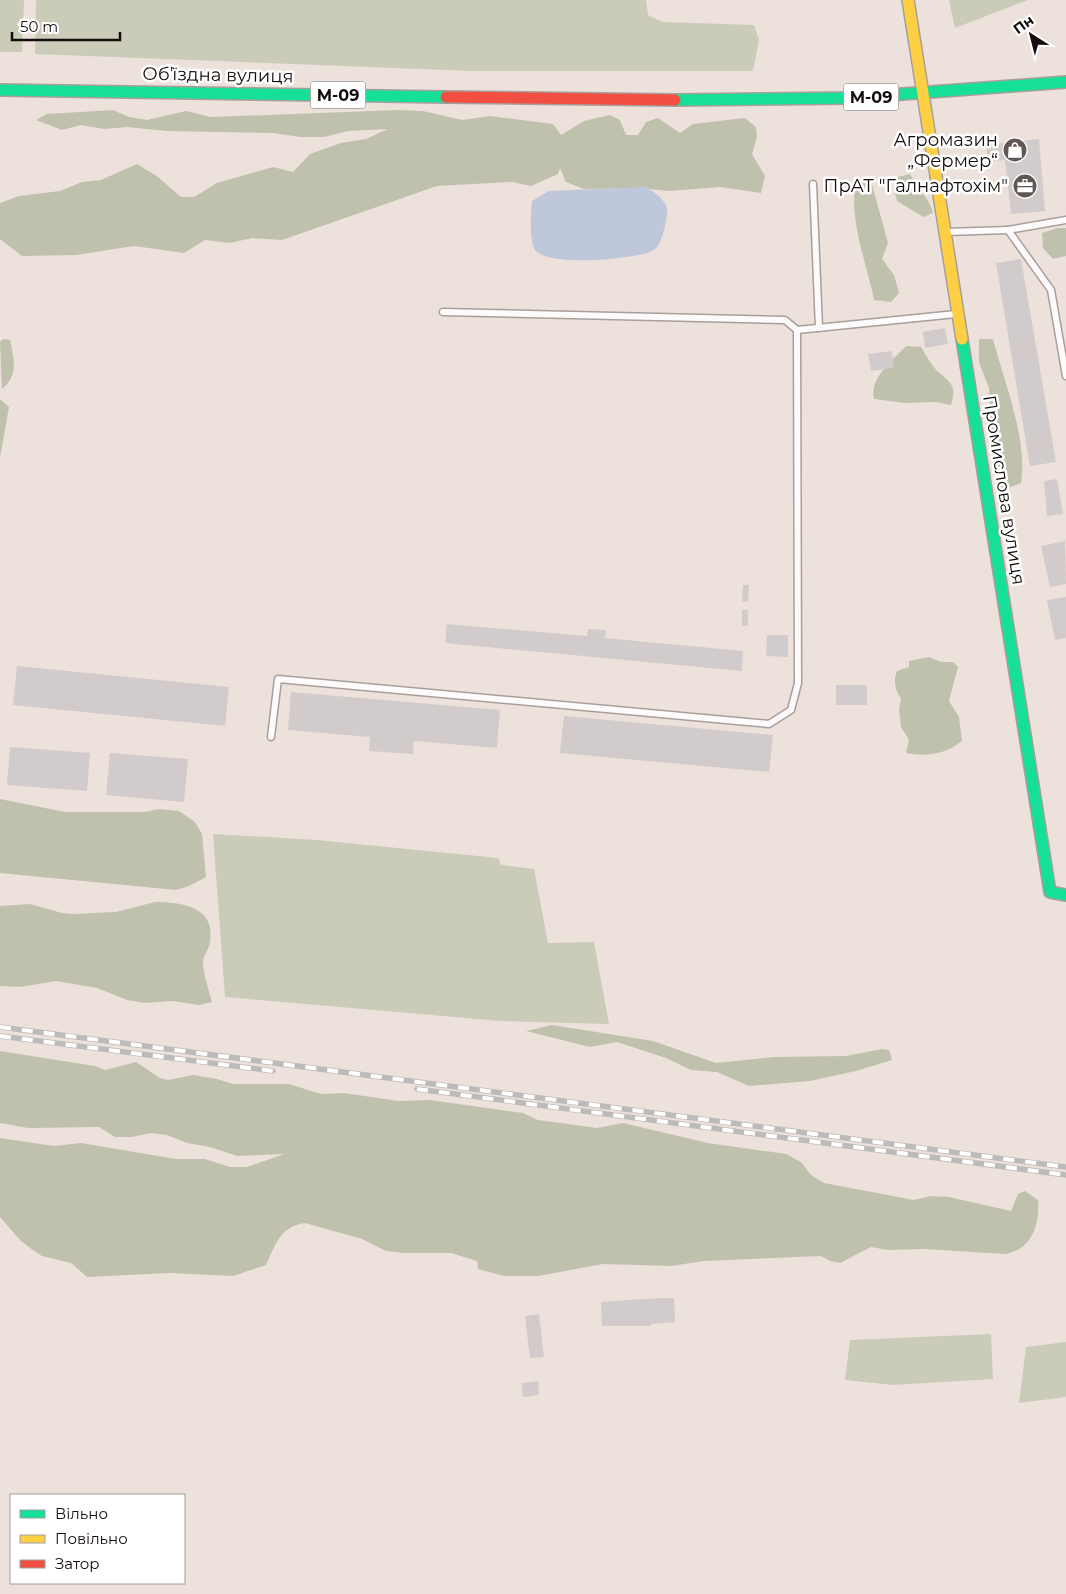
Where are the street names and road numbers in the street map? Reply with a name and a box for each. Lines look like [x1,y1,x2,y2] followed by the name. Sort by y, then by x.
[142,63,294,87] street label: Обʼїздна вулиця
[310,82,366,108] road number: М-09
[844,84,898,110] road number: М-09
[978,394,1030,586] street label: Промислова вулиця

